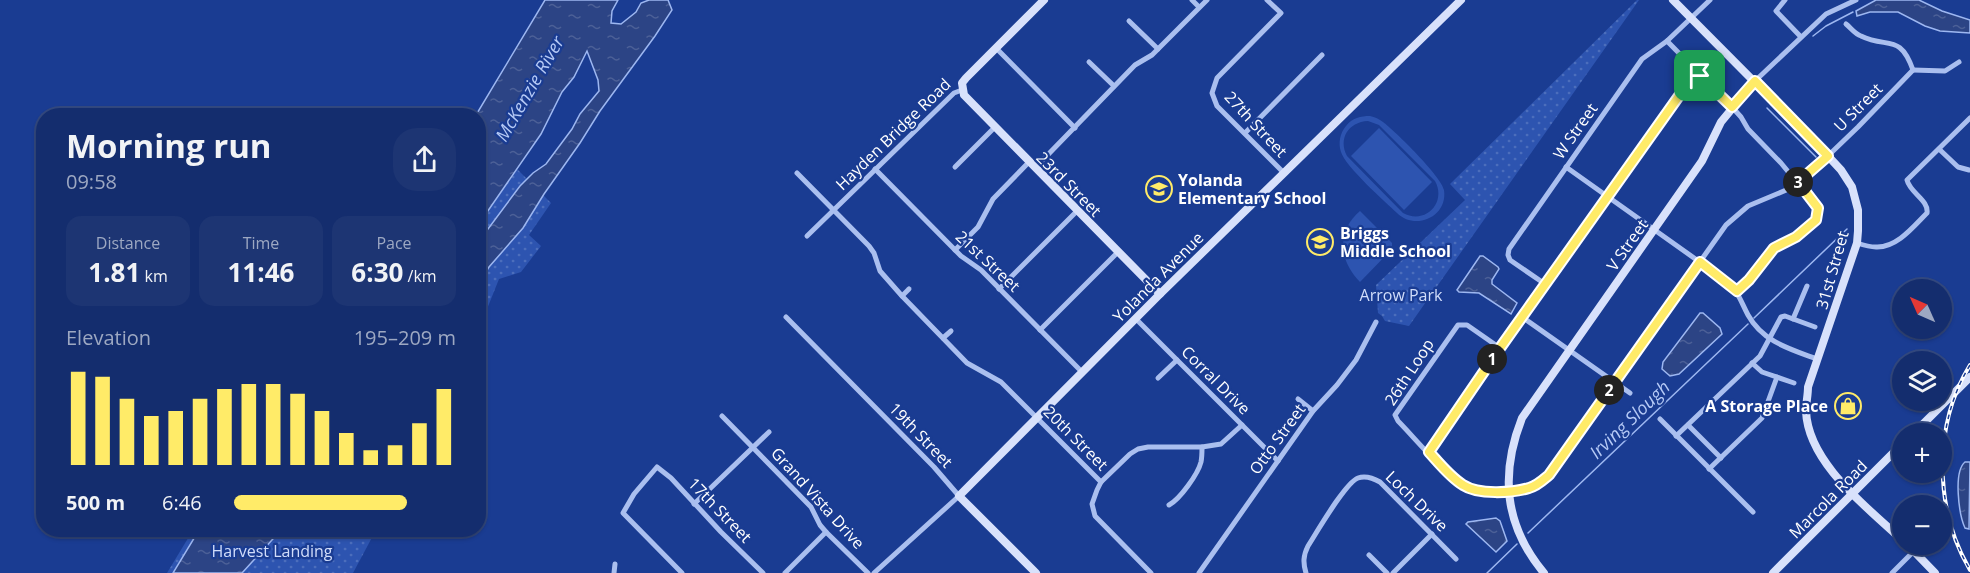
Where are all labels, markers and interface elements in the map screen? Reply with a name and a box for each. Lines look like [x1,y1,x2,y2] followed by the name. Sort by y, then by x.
[489,31,569,146] water label: McKenzie River
[1674,50,1725,101] pin
[1683,59,1716,92] icon: arrive
[831,73,955,195] street label: Hayden Bridge Road
[1829,78,1887,136] street label: U Street
[1220,86,1292,162] street label: 27th Street
[1548,98,1602,163] street label: W Street
[66,123,272,168] text: Morning run
[393,128,456,191] button: share
[1032,147,1106,221] street label: 23rd Street
[1783,167,1813,197] pin: 3
[66,168,117,195] text: 09:58
[1178,169,1326,209] place label: Yolanda Elementary School
[1793,171,1803,193] text: 3
[1144,174,1174,204] school or university icon: Yolanda Elementary School
[1601,215,1653,275] street label: V Street
[1340,222,1451,262] place label: Briggs Middle School
[951,226,1025,297] street label: 21st Street
[1108,227,1208,327] street label: Yolanda Avenue
[1305,227,1335,257] school or university icon: Briggs Middle School
[1810,228,1854,312] street label: 31st Street
[96,232,160,254] text: Distance
[243,232,279,254] text: Time
[376,232,412,254] text: Pace
[88,254,140,290] text: 1.81
[228,254,294,290] text: 11:46
[351,254,403,290] text: 6:30
[140,265,168,287] text: km
[403,265,437,287] text: /km
[1892,279,1952,339] north arrow
[1892,279,1952,555] map controls
[1360,284,1443,306] park label: Arrow Park
[66,324,151,351] text: Elevation
[354,324,456,351] text: 195–209 m
[1379,334,1439,410] street label: 26th Loop
[1177,341,1255,419] street label: Corral Drive
[1477,344,1507,374] pin: 1
[1487,348,1497,370] text: 1
[1892,351,1952,411] button: layers
[1584,375,1675,464] water label: Irving Slough
[1594,375,1624,405] pin: 2
[1604,379,1614,401] text: 2
[1833,391,1863,421] shop icon: A Storage Place
[1705,395,1828,417] place label: A Storage Place
[884,398,958,473] street label: 19th Street
[1244,399,1310,479] street label: Otto Street
[1039,401,1113,475] street label: 20th Street
[1892,423,1952,483] button: +
[766,442,870,554] street label: Grand Vista Drive
[1784,455,1872,543] street label: Marcola Road
[1381,466,1453,536] street label: Loch Drive
[683,473,757,548] street label: 17th Street
[66,489,125,516] text: 500 m
[162,489,202,516] text: 6:46
[1892,495,1952,555] button: −
[211,540,333,562] park label: Harvest Landing

